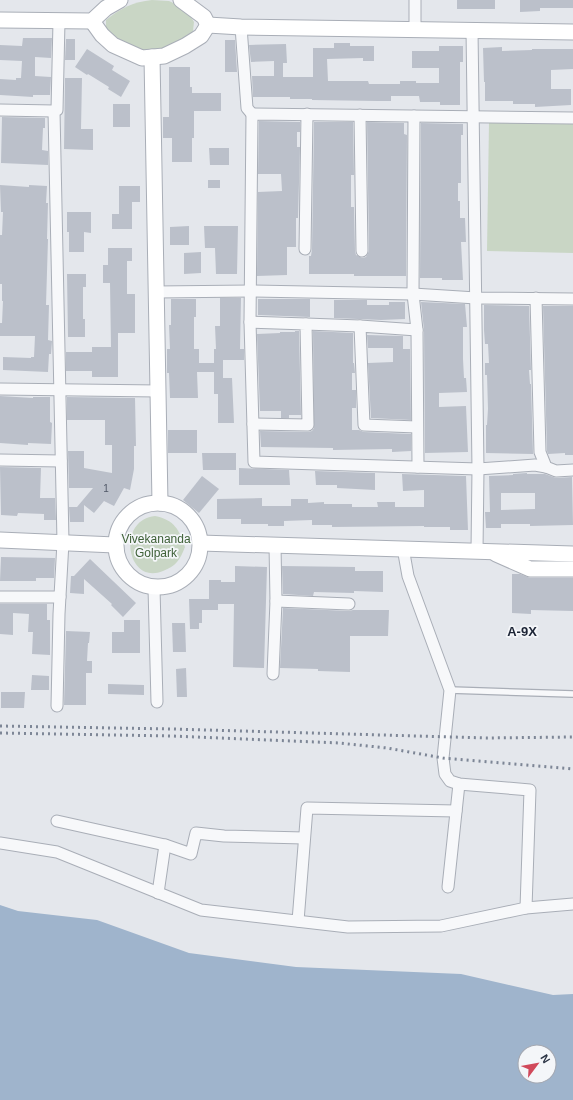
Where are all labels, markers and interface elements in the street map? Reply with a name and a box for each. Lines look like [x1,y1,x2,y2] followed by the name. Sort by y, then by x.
[103,483,109,494] house number: 1
[121,532,191,560] park label: Vivekananda Golpark
[507,624,537,639] district label: A-9X
[517,1044,557,1084] north arrow
[538,1052,553,1065] text: N

